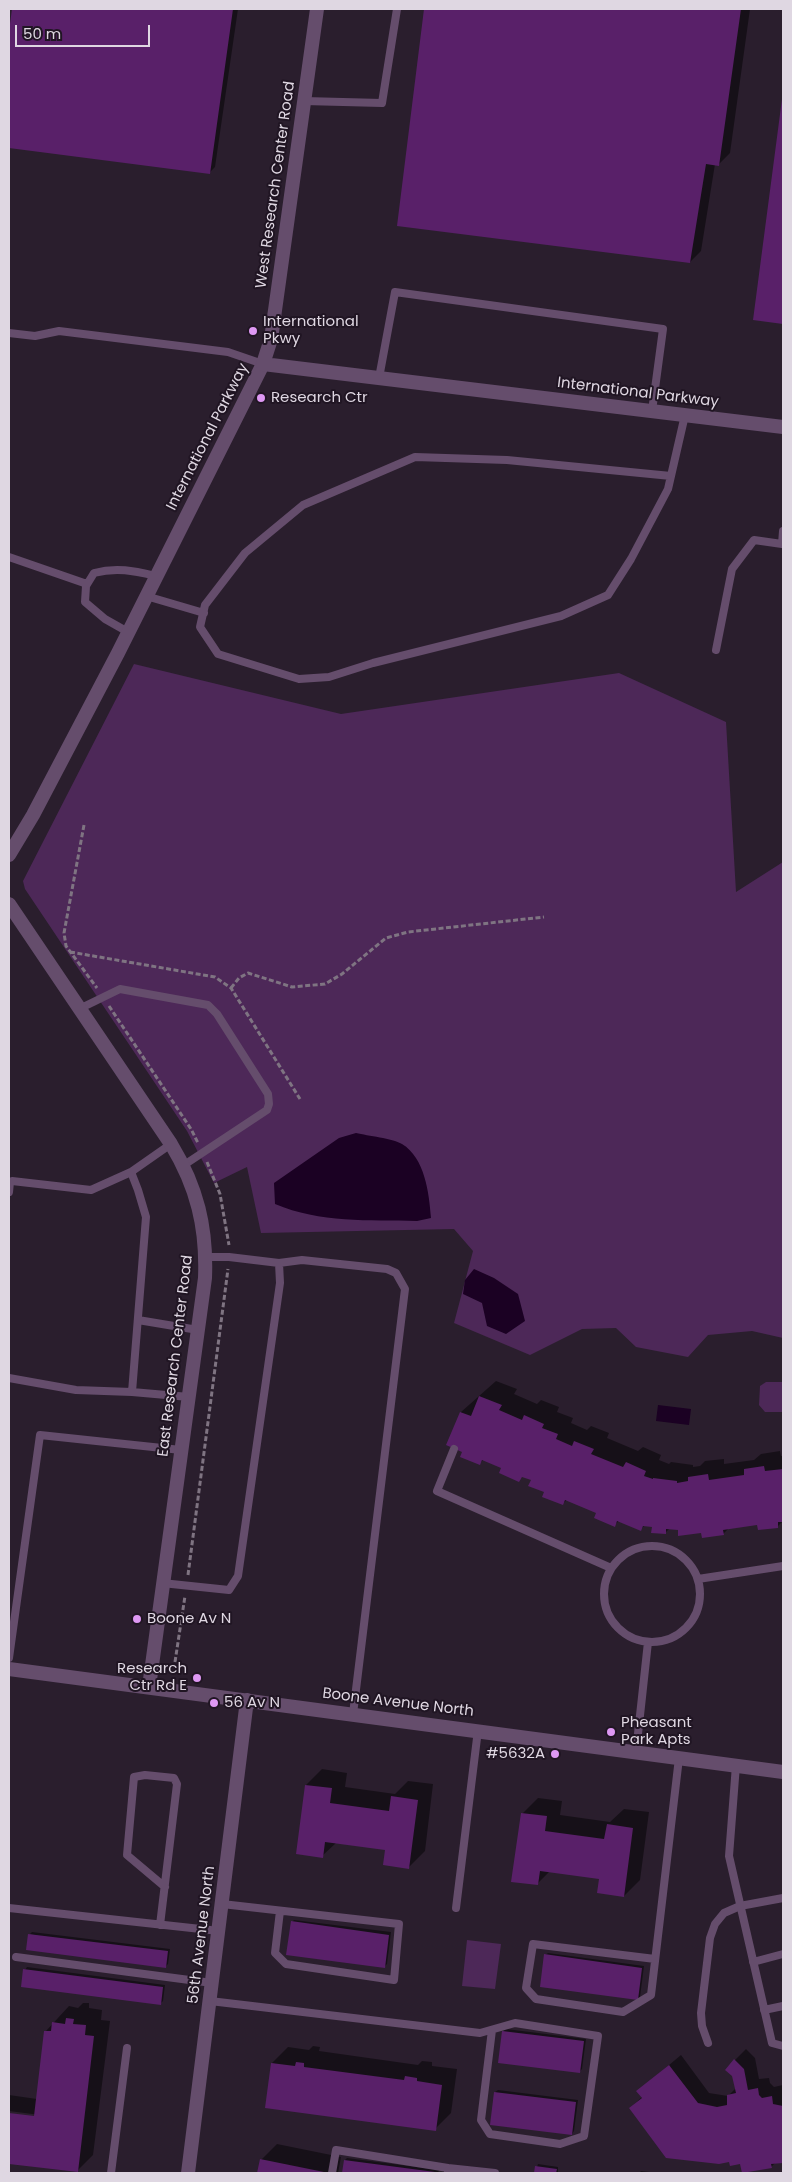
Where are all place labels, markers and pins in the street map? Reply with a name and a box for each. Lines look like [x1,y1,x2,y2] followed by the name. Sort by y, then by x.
[263,313,359,348] place label: International Pkwy
[247,325,259,337] marker: International Pkwy
[271,389,368,407] place label: Research Ctr
[255,392,267,404] marker: Research Ctr
[147,1610,231,1628] place label: Boone Av N
[131,1613,143,1625] marker: Boone Av N
[117,1660,187,1695] place label: Research Ctr Rd E
[191,1672,203,1684] marker: Research Ctr Rd E
[224,1694,280,1712] place label: 56 Av N
[208,1697,220,1709] marker: 56 Av N
[621,1714,692,1749] place label: Pheasant Park Apts
[605,1726,617,1738] marker: Pheasant Park Apts
[486,1745,545,1763] place label: #5632A
[549,1748,561,1760] marker: #5632A

